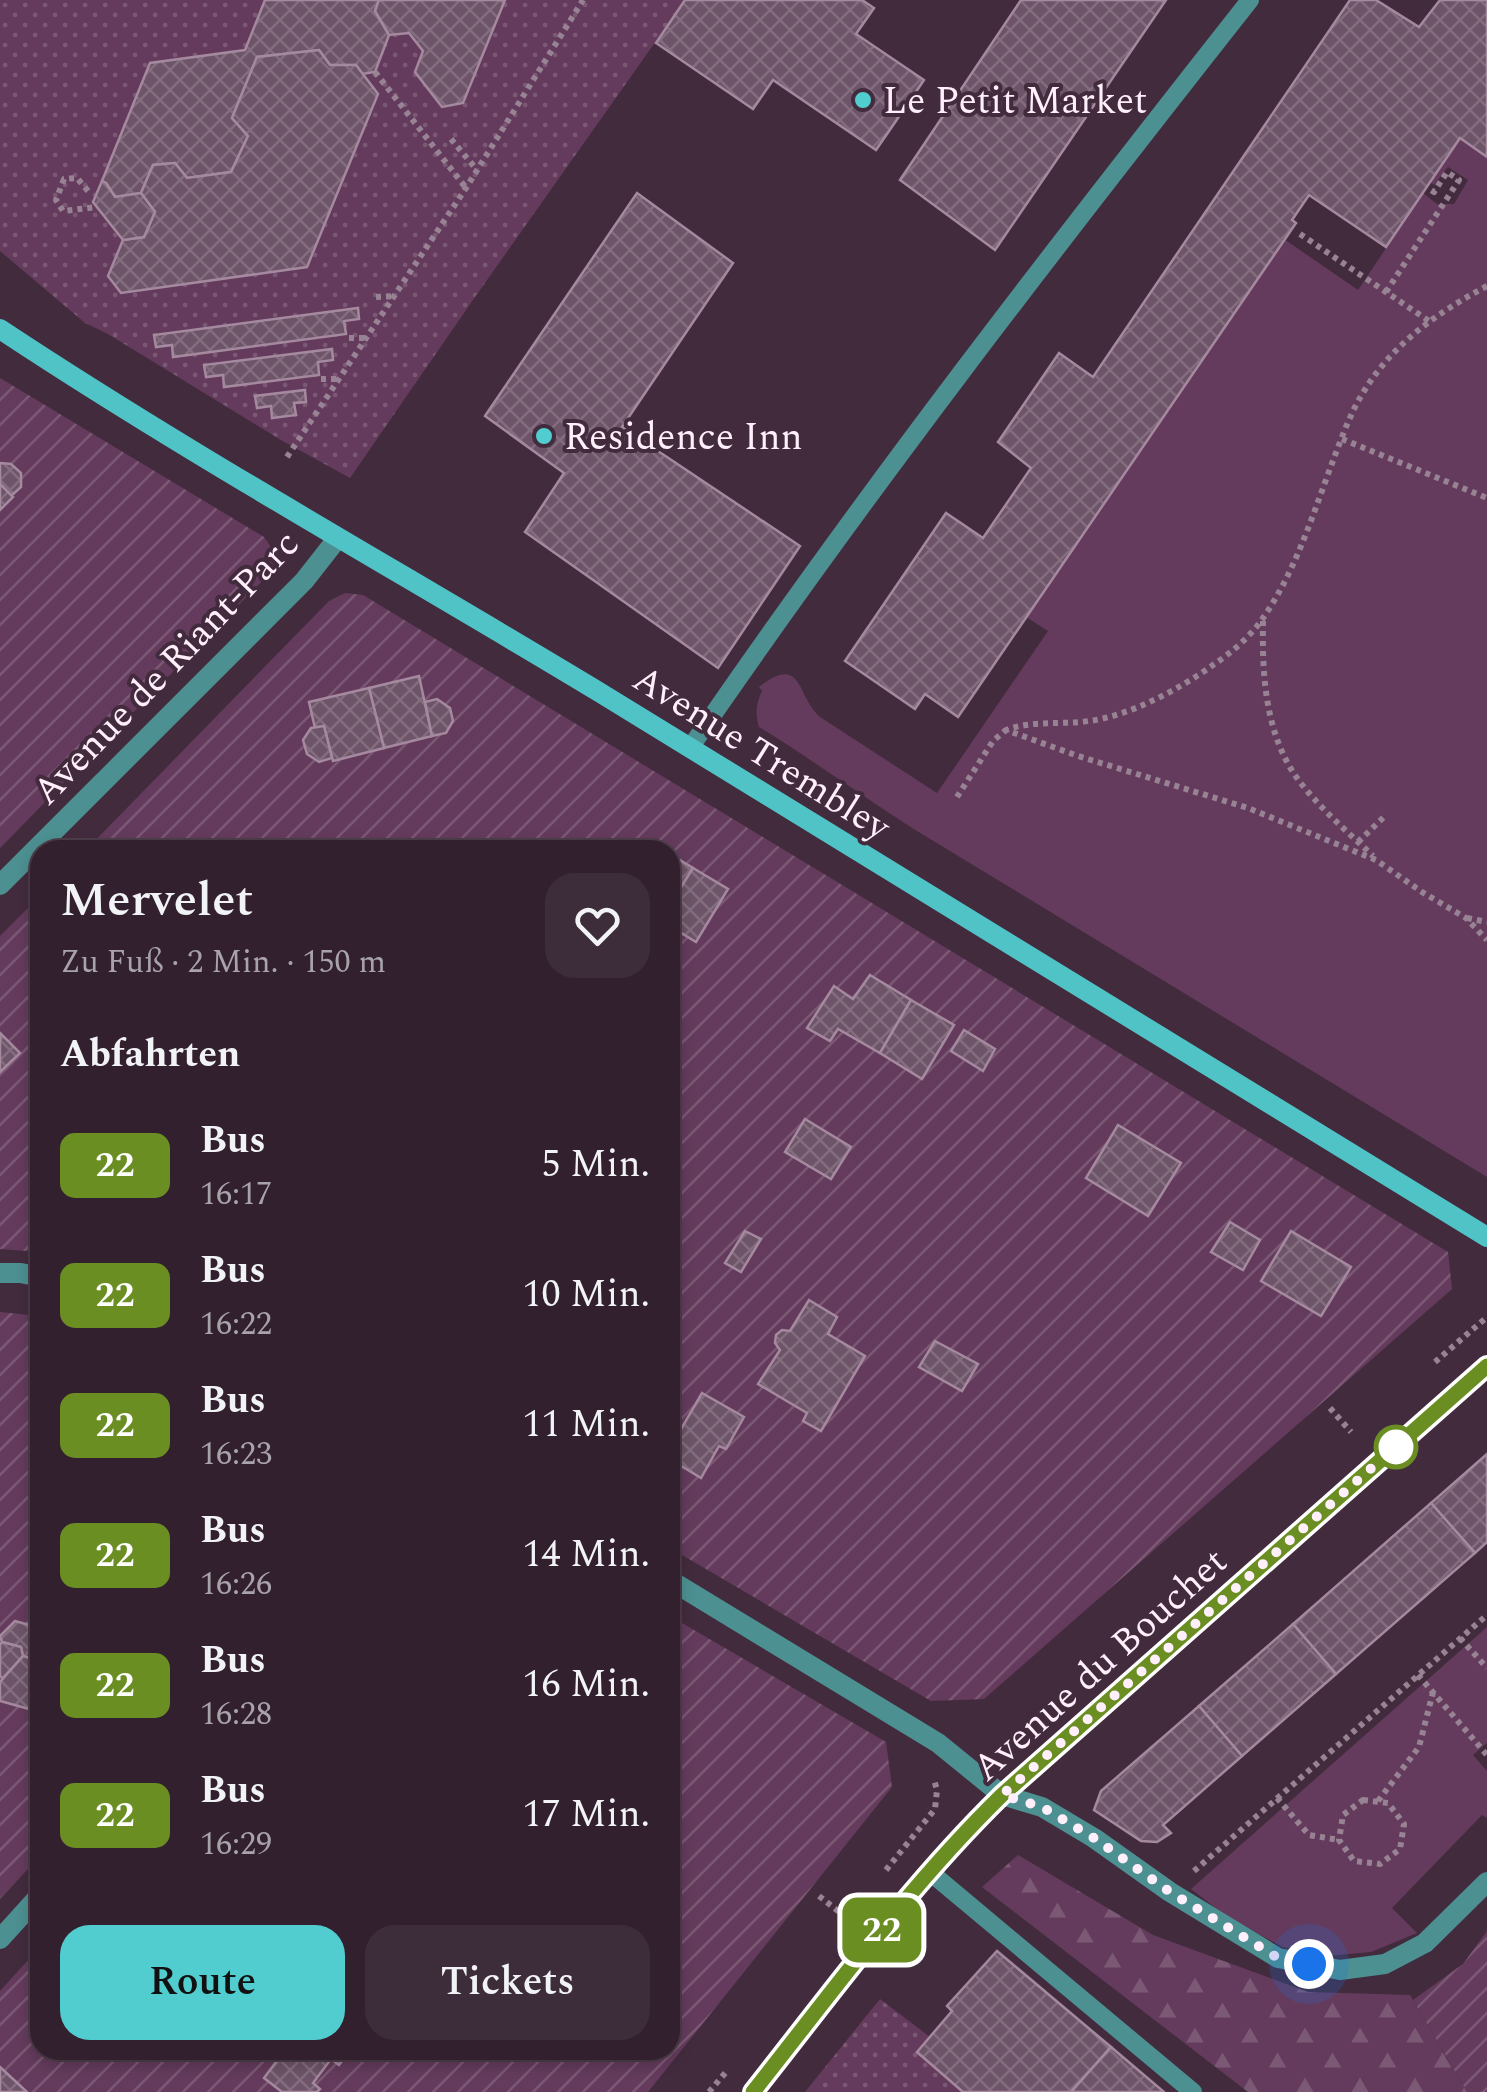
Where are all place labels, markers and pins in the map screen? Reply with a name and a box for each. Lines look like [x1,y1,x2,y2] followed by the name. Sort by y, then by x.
[883,73,1147,131] place label: Le Petit Market
[852,89,874,111] marker: Le Petit Market
[564,409,803,467] place label: Residence Inn
[533,425,555,447] marker: Residence Inn
[1375,1426,1417,1468] unlabelled marker

